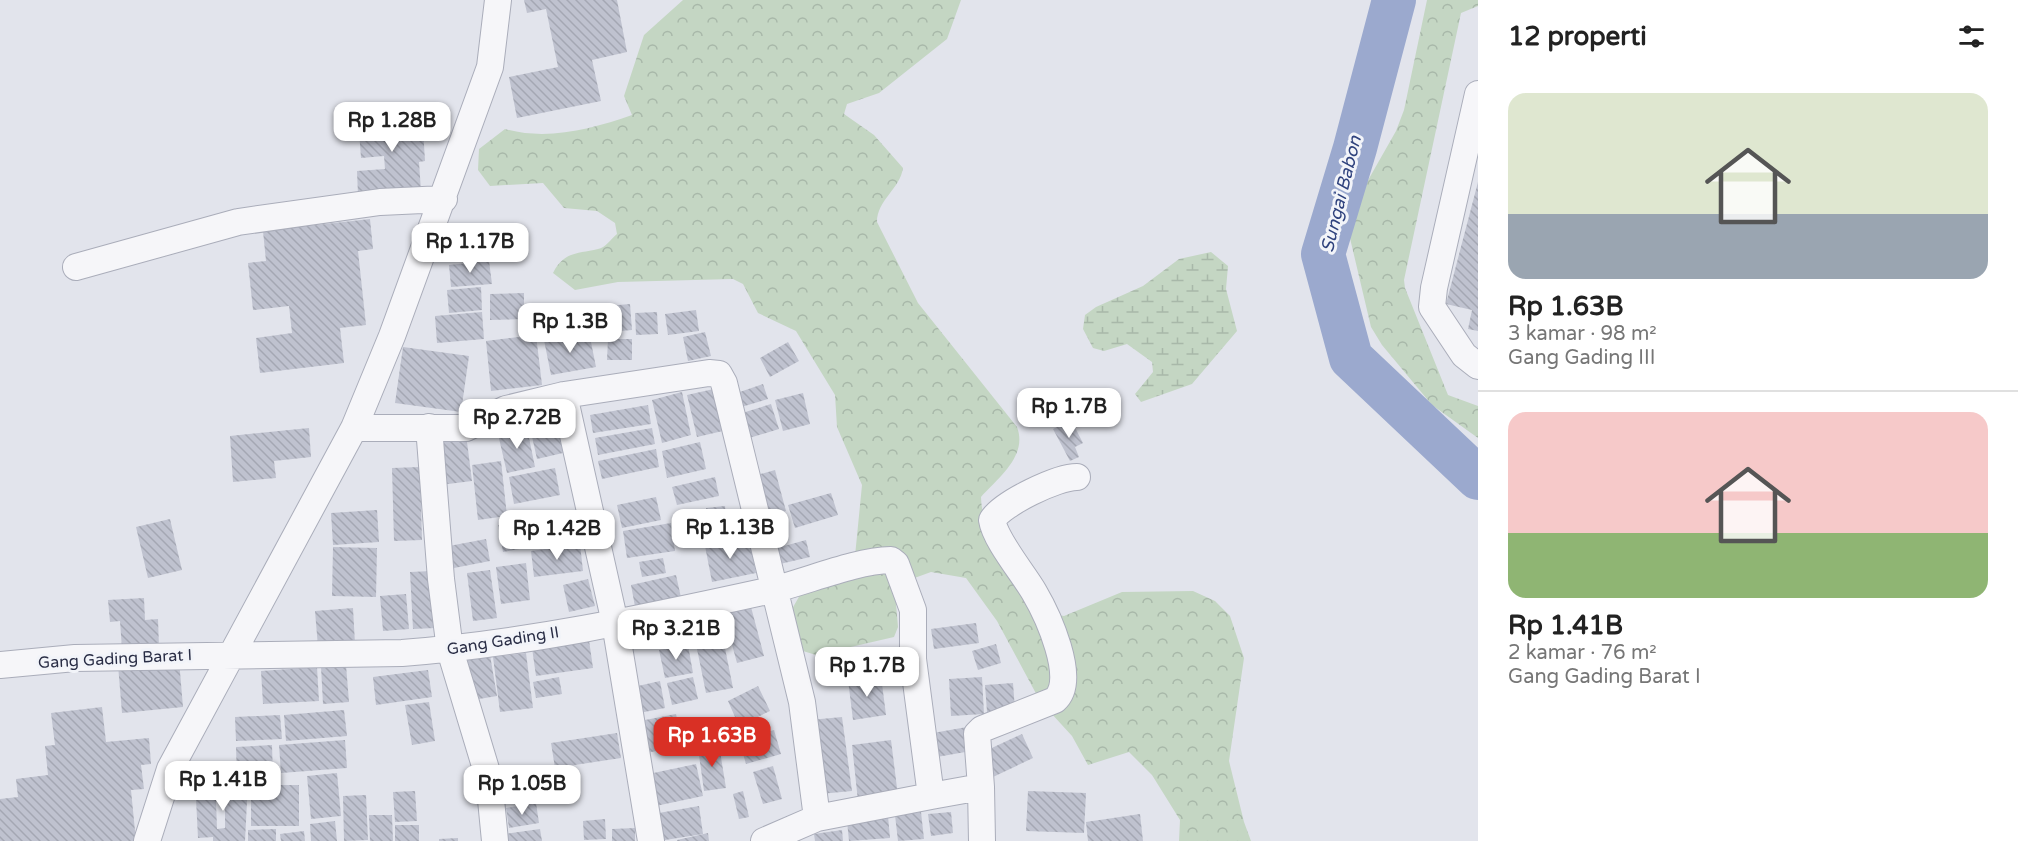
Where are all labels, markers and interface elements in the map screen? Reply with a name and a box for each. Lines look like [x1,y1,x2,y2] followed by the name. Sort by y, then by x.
[1955,20,1988,53] icon: filters
[1508,21,1647,52] text: 12 properti
[330,102,454,153] pin: Rp 1.28B
[348,109,436,133] text: Rp 1.28B
[1316,132,1366,255] water label: Sungai Babon
[1694,132,1802,240] icon: home
[408,223,532,274] pin: Rp 1.17B
[426,230,514,254] text: Rp 1.17B
[1508,291,1623,322] text: Rp 1.63B
[515,303,625,354] pin: Rp 1.3B
[532,310,608,334] text: Rp 1.3B
[1508,322,1657,346] text: 3 kamar · 98 m²
[1508,346,1655,370] text: Gang Gading III
[1014,388,1124,439] pin: Rp 1.7B
[1031,395,1107,419] text: Rp 1.7B
[455,399,579,450] pin: Rp 2.72B
[473,406,561,430] text: Rp 2.72B
[1694,451,1802,559] icon: home
[668,509,792,560] pin: Rp 1.13B
[495,510,619,561] pin: Rp 1.42B
[686,516,774,540] text: Rp 1.13B
[513,517,601,541] text: Rp 1.42B
[614,610,738,661] pin: Rp 3.21B
[1508,610,1623,641] text: Rp 1.41B
[632,617,720,641] text: Rp 3.21B
[445,622,561,660] street label: Gang Gading II
[1508,641,1657,665] text: 2 kamar · 76 m²
[38,645,192,673] street label: Gang Gading Barat I
[812,647,922,698] pin: Rp 1.7B
[829,654,905,678] text: Rp 1.7B
[1508,665,1701,689] text: Gang Gading Barat I
[650,717,774,768] pin: Rp 1.63B
[668,724,756,748] text: Rp 1.63B
[161,761,285,812] pin: Rp 1.41B
[460,765,584,816] pin: Rp 1.05B
[179,768,267,792] text: Rp 1.41B
[478,772,566,796] text: Rp 1.05B

